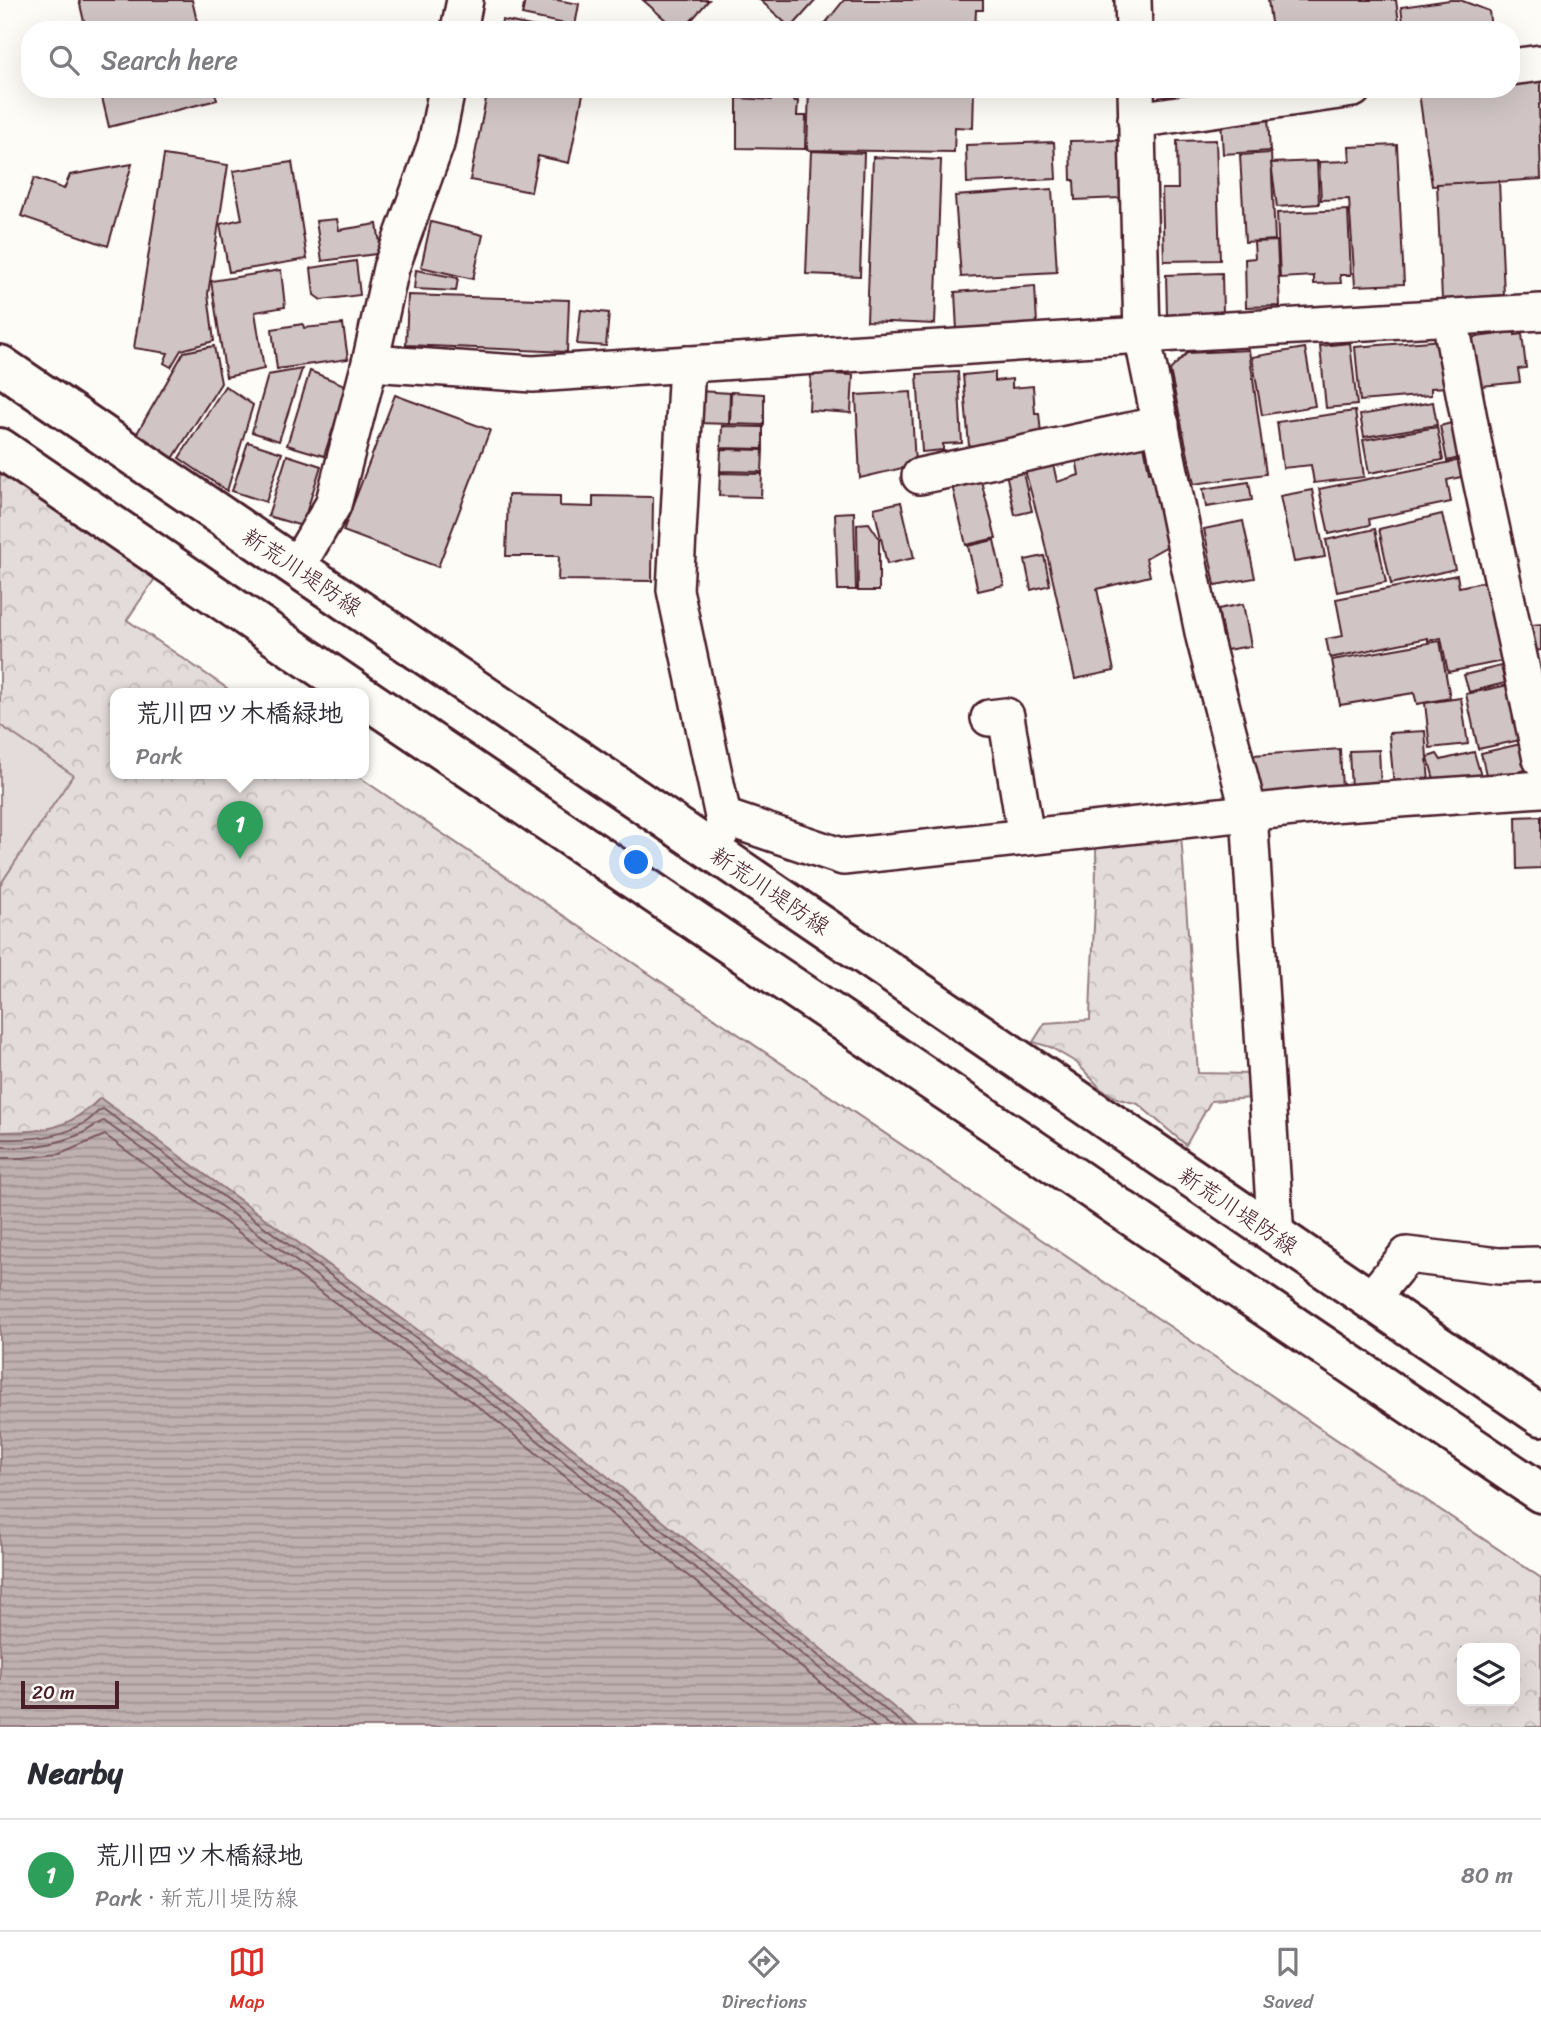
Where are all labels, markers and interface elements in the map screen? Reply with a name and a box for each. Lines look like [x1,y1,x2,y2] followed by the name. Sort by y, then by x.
[21,21,1520,98] search box
[101,37,238,83] text: Search here
[45,41,83,79] icon: search
[233,516,371,628] street label: 新荒川堤防線
[110,688,369,779] popup
[135,690,344,736] text: 荒川四ツ木橋緑地
[135,736,183,777] text: Park
[217,801,263,859] pin: 1
[701,835,839,947] street label: 新荒川堤防線
[619,845,653,879] your location
[1169,1155,1307,1267] street label: 新荒川堤防線
[1457,1643,1520,1706] map controls
[1457,1643,1520,1706] button: layers
[32,1676,75,1709] text: 20 m
[21,1678,119,1710] scale bar
[28,1746,123,1800] text: Nearby
[95,1832,303,1878] text: 荒川四ツ木橋緑地
[46,1855,56,1896] text: 1
[1461,1855,1513,1896] text: 80 m
[95,1878,298,1919] text: Park · 新荒川堤防線
[228,1943,266,2018] tab: Map
[722,1943,807,2018] tab: Directions
[1263,1943,1313,2018] tab: Saved

